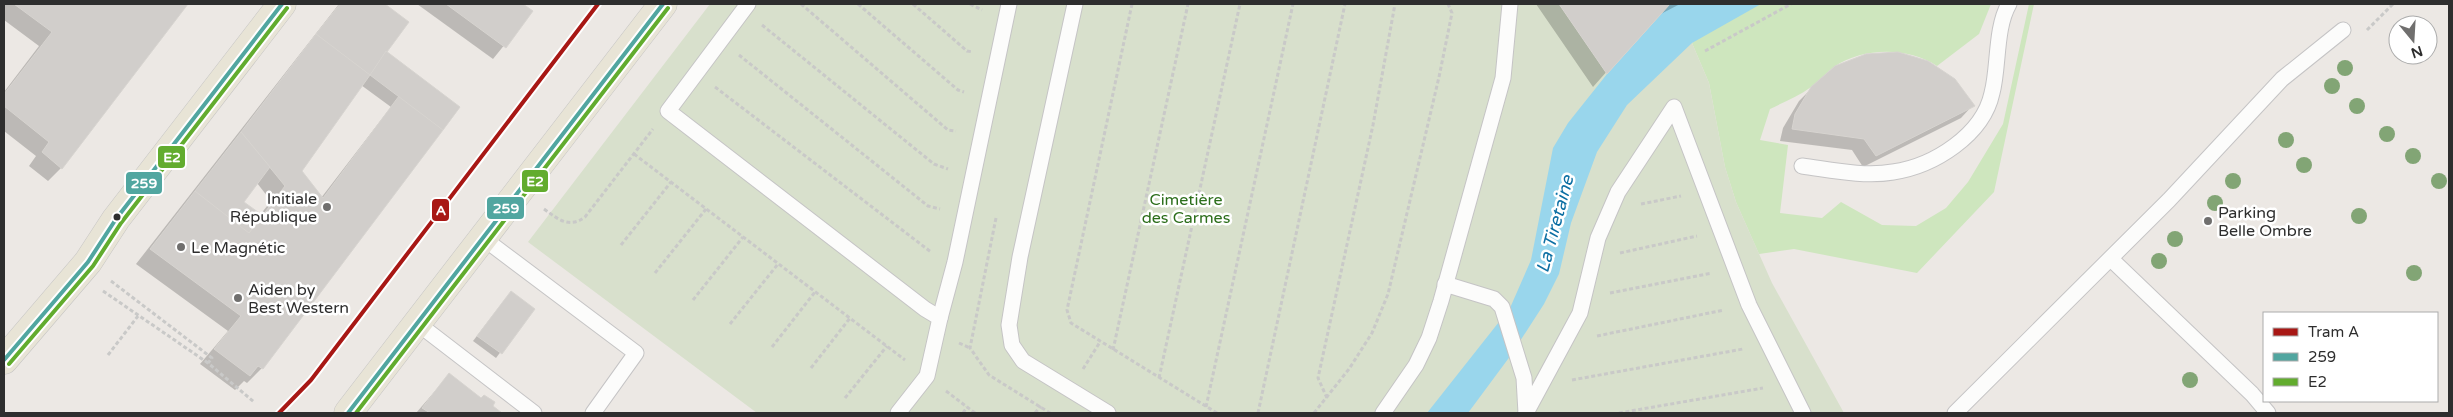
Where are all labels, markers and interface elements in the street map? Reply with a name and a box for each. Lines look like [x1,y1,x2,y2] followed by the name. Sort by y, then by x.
[2388,15,2438,65] north arrow
[2409,42,2425,62] text: N
[157,145,186,169] line badge: E2
[163,149,181,166] text: E2
[521,169,549,193] line badge: E2
[125,171,163,195] line badge: 259
[1531,172,1579,275] water label: La Tiretaine
[526,173,544,190] text: E2
[131,175,157,192] text: 259
[230,189,317,227] place label: Initiale République
[1142,190,1230,228] park label: Cimetière des Carmes
[486,196,525,220] line badge: 259
[431,198,450,222] line badge: A
[493,200,519,217] text: 259
[321,201,333,213] marker: Initiale République
[436,202,447,219] text: A
[2218,203,2312,241] place label: Parking Belle Ombre
[112,212,122,222] unlabelled marker
[2202,215,2214,227] marker: Parking Belle Ombre
[191,238,285,258] place label: Le Magnétic
[175,241,187,253] marker: Le Magnétic
[248,280,349,318] place label: Aiden by Best Western
[232,292,244,304] marker: Aiden by Best Western
[2263,312,2438,402] legend
[2308,323,2359,341] text: Tram A
[2308,348,2336,366] text: 259
[2308,373,2327,391] text: E2

